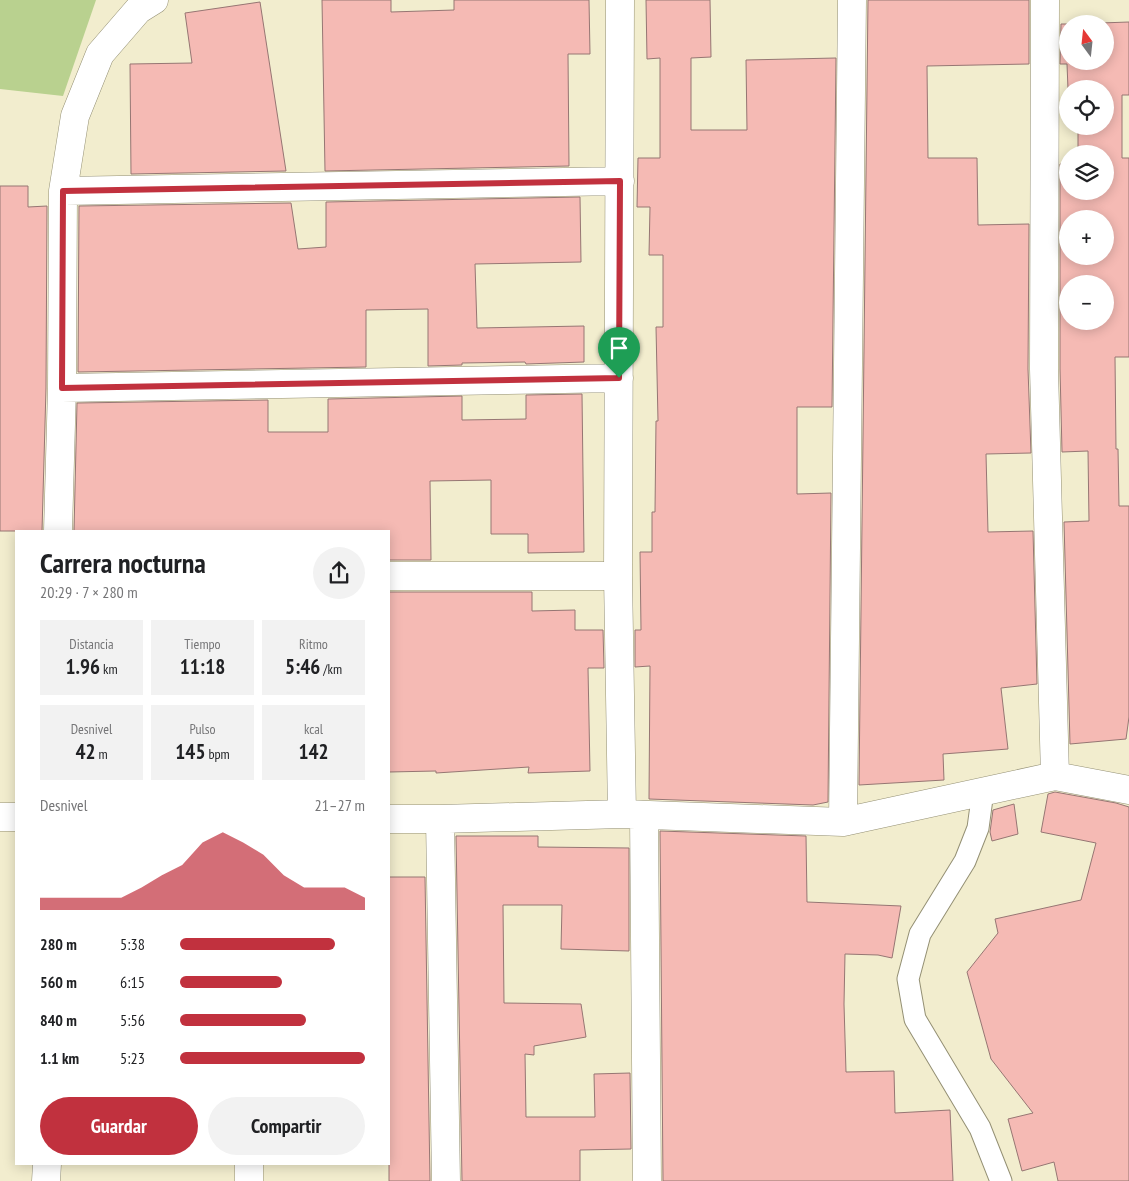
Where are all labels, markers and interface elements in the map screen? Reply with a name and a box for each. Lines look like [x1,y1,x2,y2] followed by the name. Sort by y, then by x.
[1059,15,1114,70] north arrow
[1059,15,1114,330] map controls
[1059,80,1114,135] button: locate
[1059,145,1114,200] button: layers
[1059,210,1114,265] button: +
[1059,275,1114,330] button: −
[598,327,640,378] pin
[605,334,633,362] icon: arrive
[40,544,206,581] text: Carrera nocturna
[313,547,365,599] button: share
[40,582,138,602] text: 20:29 · 7 × 280 m
[69,635,114,653] text: Distancia
[184,635,221,653] text: Tiempo
[299,635,328,653] text: Ritmo
[65,653,100,680] text: 1.96
[180,653,225,680] text: 11:18
[285,653,320,680] text: 5:46
[100,660,118,678] text: km
[320,660,342,678] text: /km
[71,720,112,738] text: Desnivel
[189,720,216,738] text: Pulso
[304,720,323,738] text: kcal
[75,738,95,765] text: 42
[175,738,205,765] text: 145
[298,738,329,765] text: 142
[95,745,108,763] text: m
[205,745,230,763] text: bpm
[40,795,87,815] text: Desnivel
[315,795,365,815] text: 21–27 m
[40,934,77,954] text: 280 m
[120,934,145,954] text: 5:38
[40,972,77,992] text: 560 m
[120,972,145,992] text: 6:15
[40,1010,77,1030] text: 840 m
[120,1010,145,1030] text: 5:56
[40,1048,79,1068] text: 1.1 km
[120,1048,145,1068] text: 5:23
[40,1097,198,1155] button: Guardar
[208,1097,365,1155] button: Compartir

